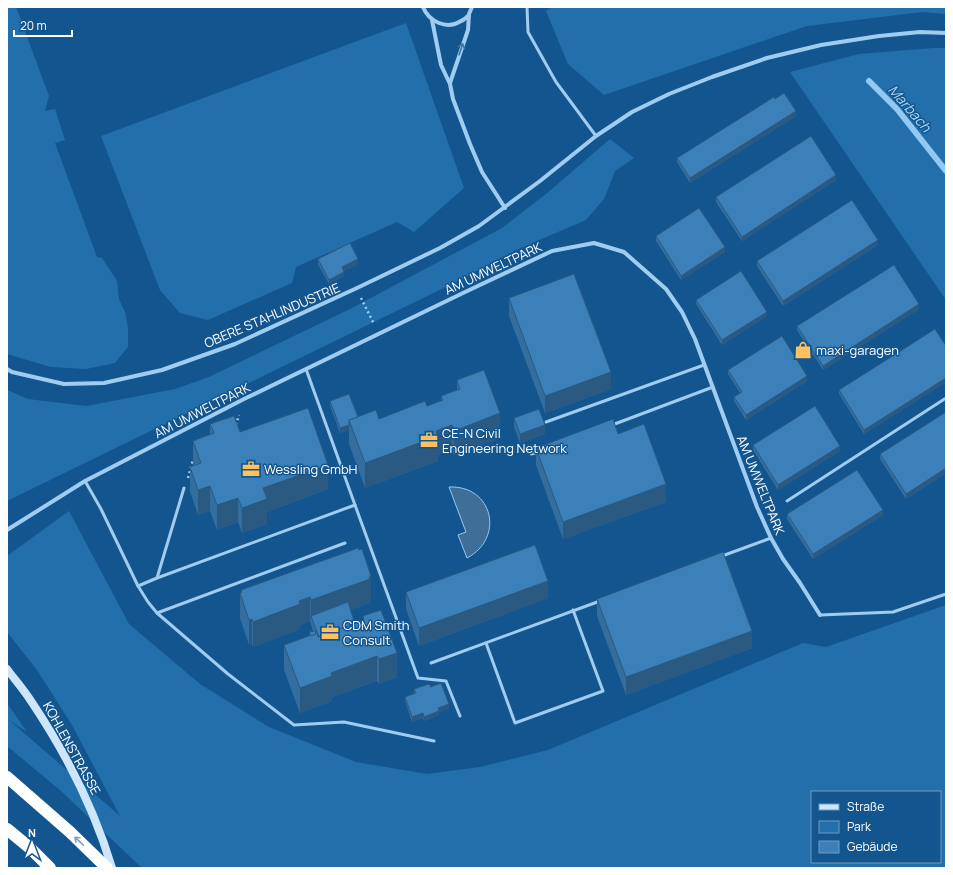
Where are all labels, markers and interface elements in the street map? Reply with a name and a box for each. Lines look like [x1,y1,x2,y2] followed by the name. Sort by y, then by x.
[14,12,72,38] scale bar
[20,17,47,34] text: 20 m
[458,44,466,56] one-way arrow
[884,80,936,136] water label: Marbach
[441,237,545,299] street label: AM UMWELTPARK
[201,278,343,352] street label: OBERE STAHLINDUSTRIE
[793,340,813,360] shop icon: maxi-garagen
[816,341,899,359] place label: maxi-garagen
[151,378,253,442] street label: AM UMWELTPARK
[442,424,567,457] place label: CE-N Civil Engineering Network
[419,430,439,450] office icon: CE-N Civil Engineering Network
[733,433,789,538] street label: AM UMWELTPARK
[241,459,261,479] office icon: Wessling GmbH
[264,460,358,478] place label: Wessling GmbH
[343,616,410,649] place label: CDM Smith Consult
[320,622,340,642] office icon: CDM Smith Consult
[39,698,105,798] street label: KOHLENSTRASSE
[811,791,941,863] legend
[847,798,884,815] text: Straße
[847,818,872,835] text: Park
[12,823,52,863] north arrow
[28,825,36,840] text: N
[74,836,84,846] one-way arrow
[847,838,898,855] text: Gebäude

